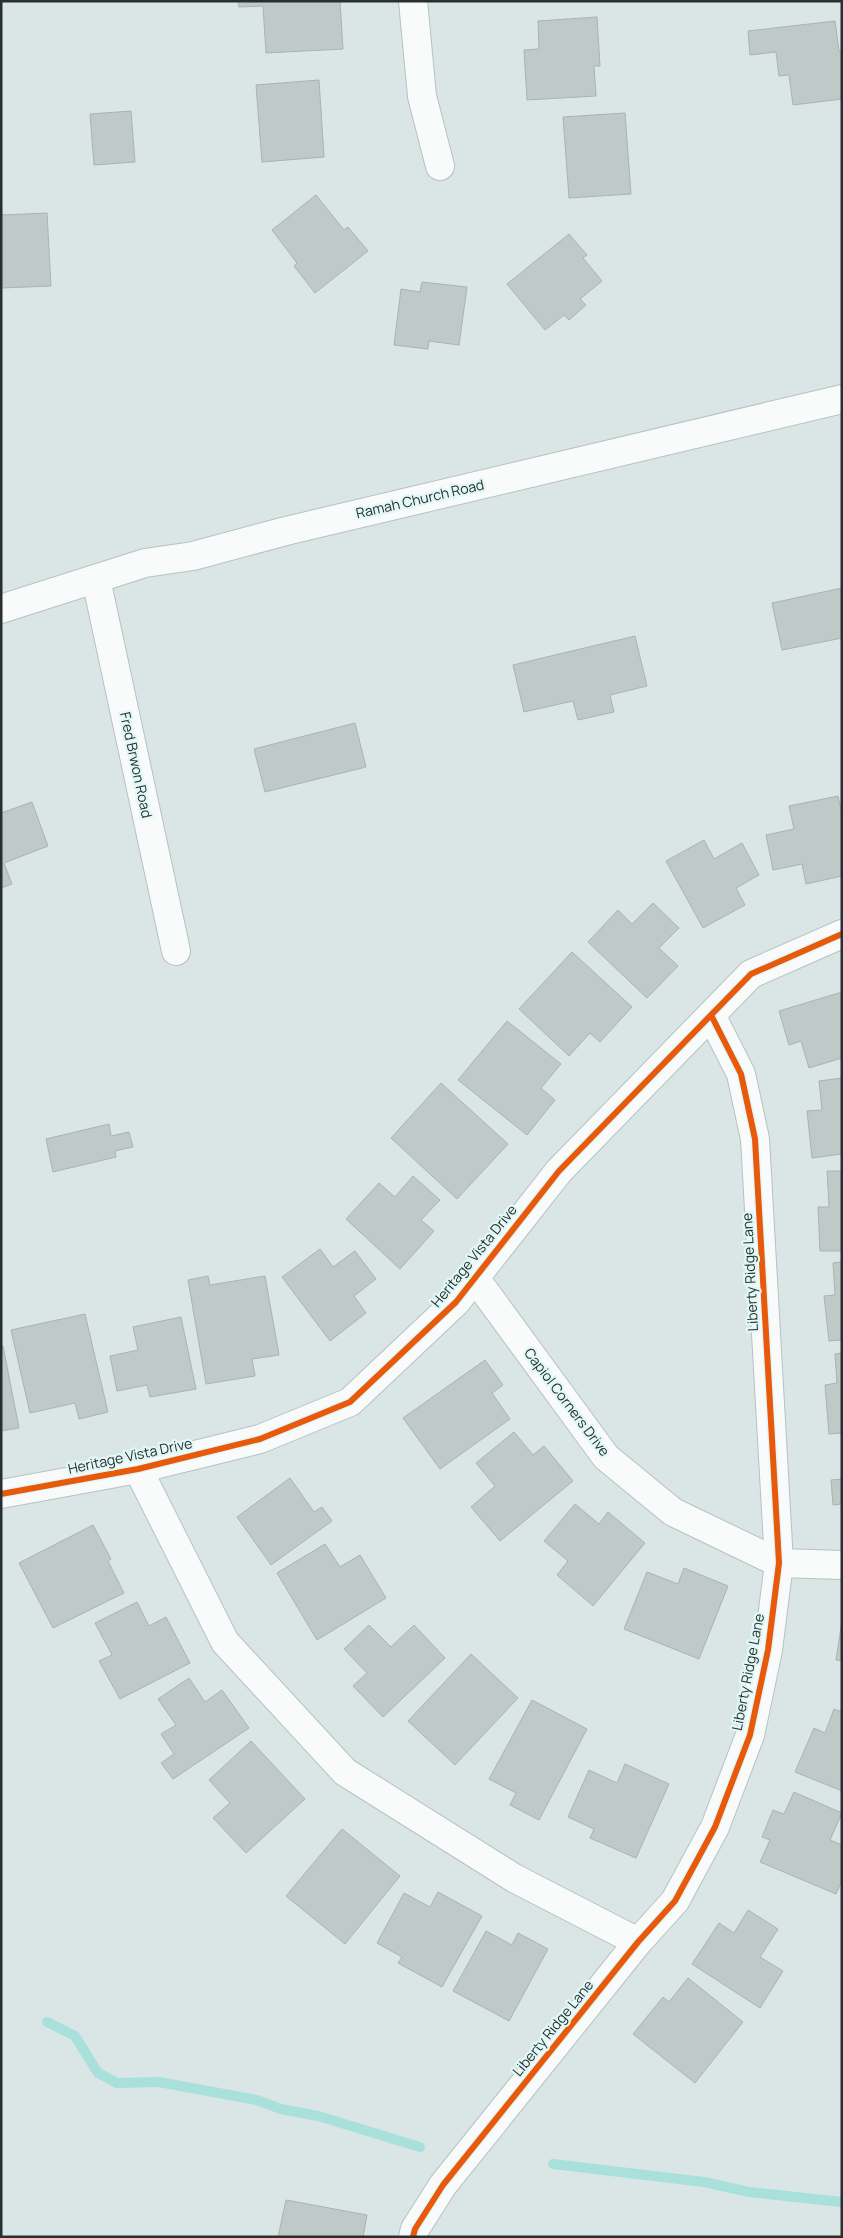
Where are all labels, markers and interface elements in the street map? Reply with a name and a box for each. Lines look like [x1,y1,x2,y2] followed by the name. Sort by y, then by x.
[354,475,486,523] street label: Ramah Church Road
[116,710,157,820] street label: Fred Brwon Road
[426,1201,521,1311] street label: Heritage Vista Drive
[737,1212,762,1332] street label: Liberty Ridge Lane
[520,1344,614,1460] street label: Capiol Corners Drive
[66,1433,194,1478] street label: Heritage Vista Drive
[727,1612,768,1732] street label: Liberty Ridge Lane
[508,1976,597,2080] street label: Liberty Ridge Lane

